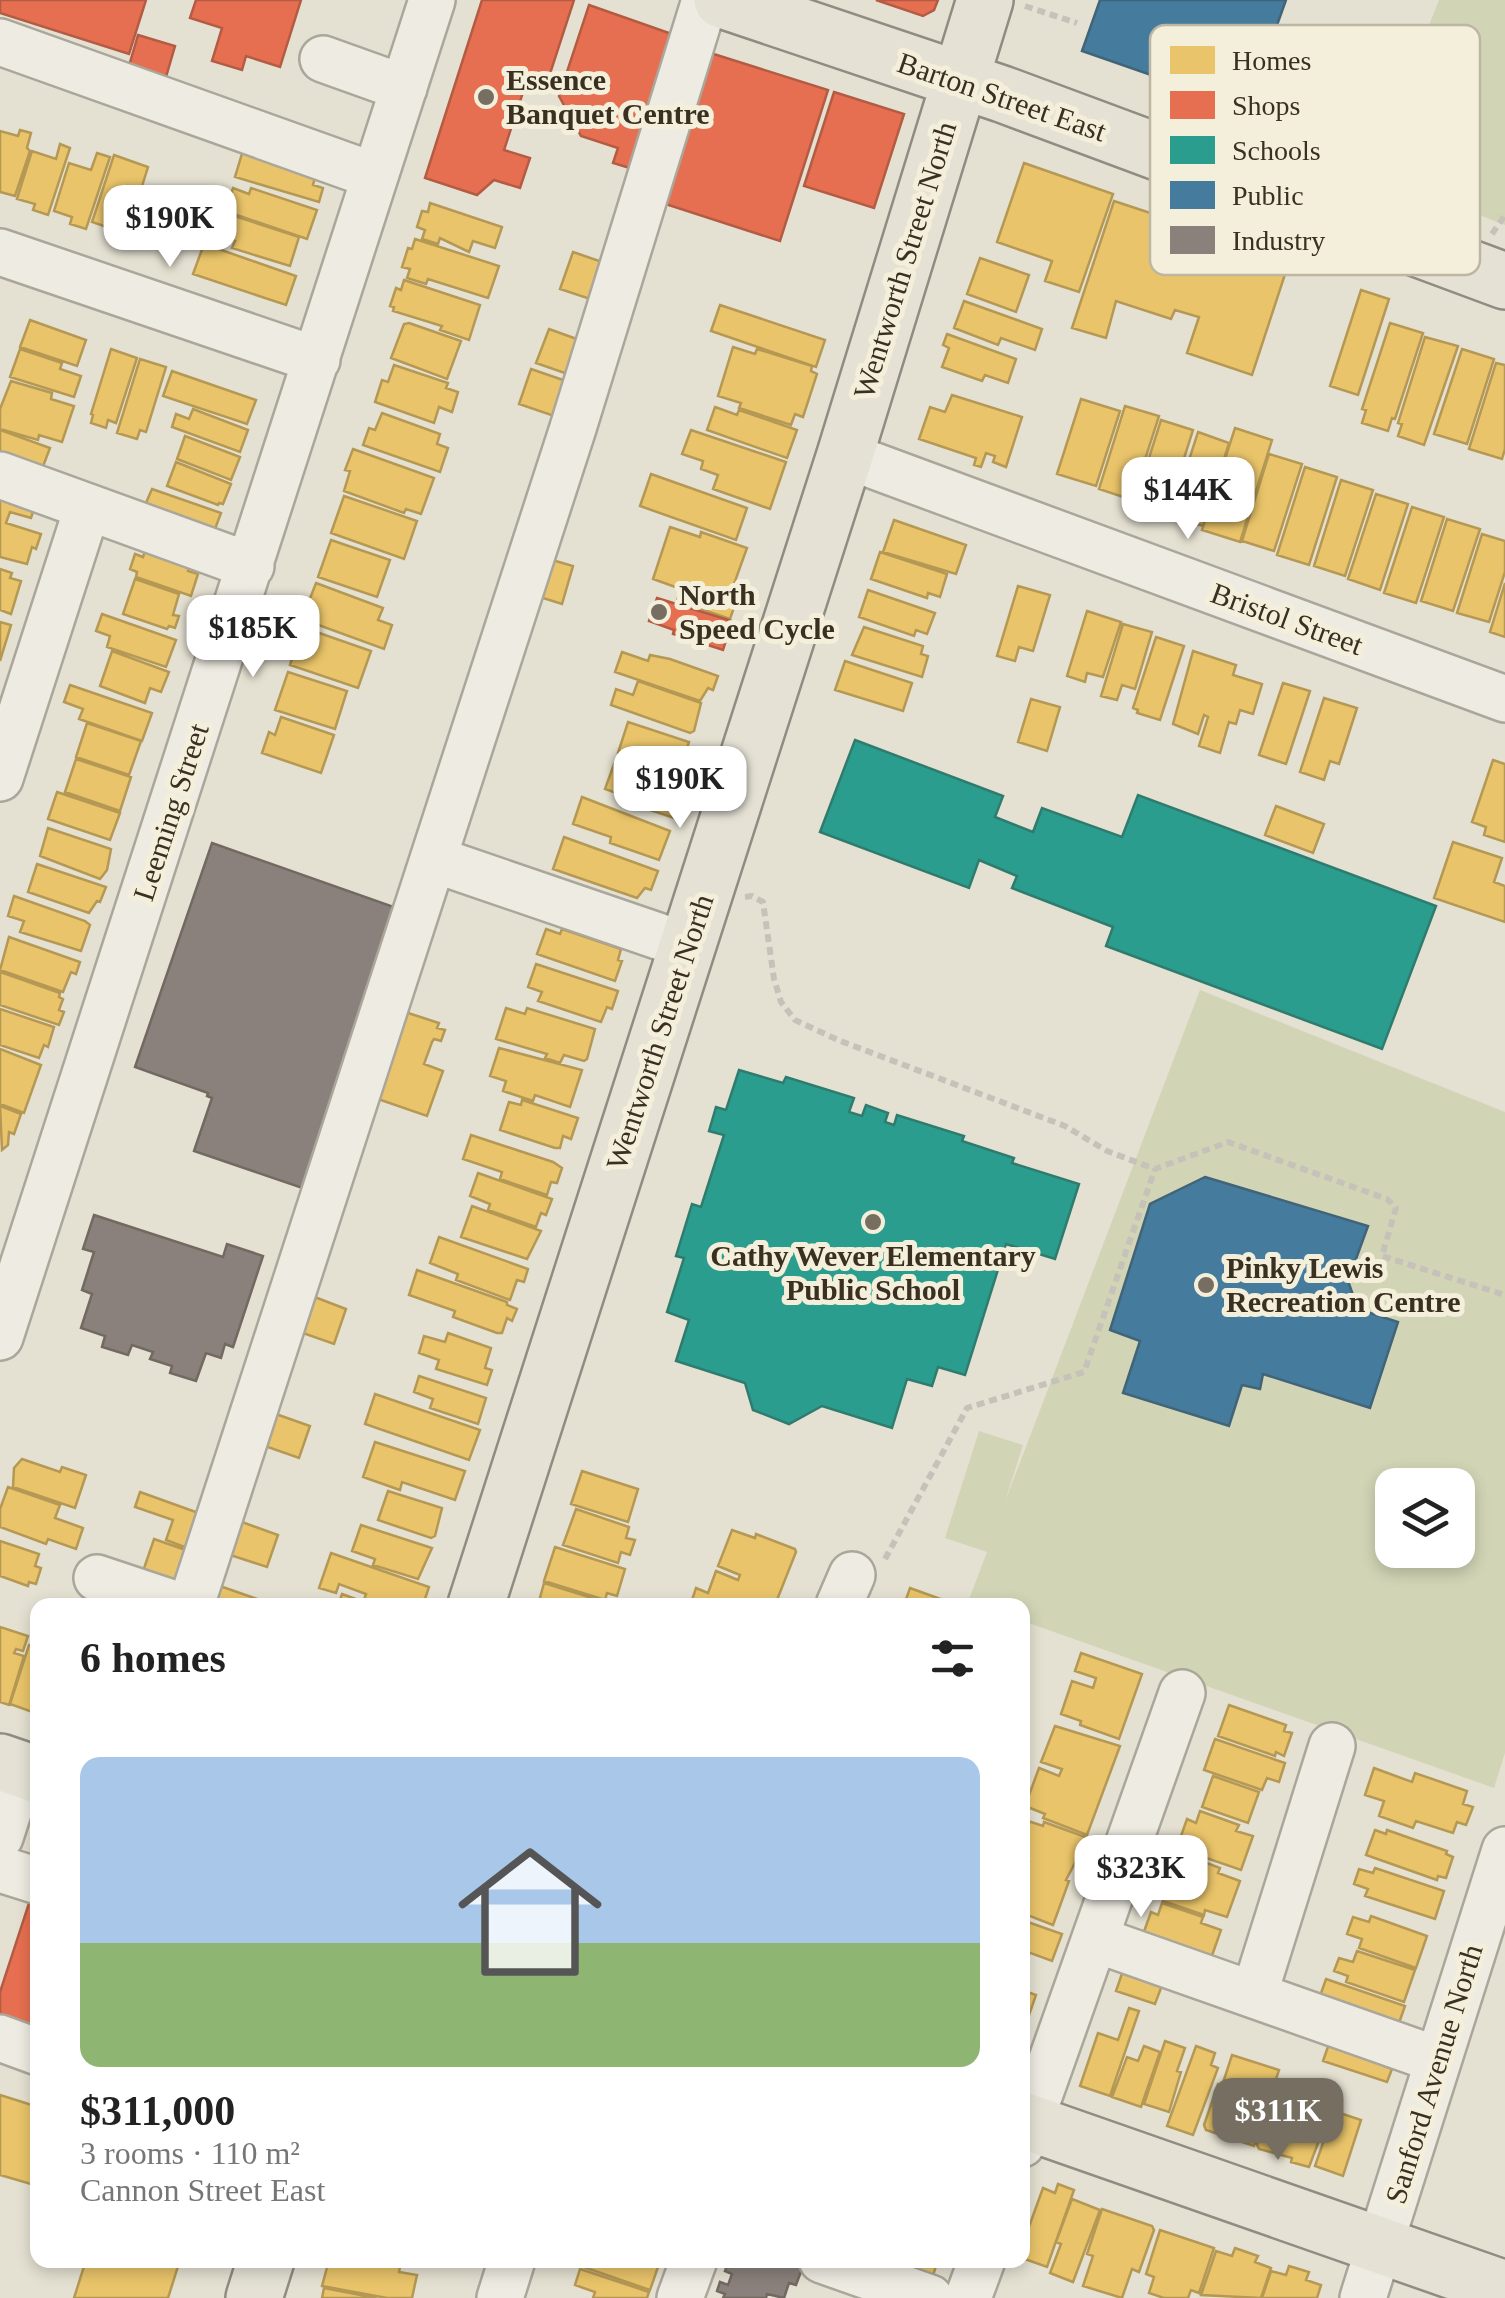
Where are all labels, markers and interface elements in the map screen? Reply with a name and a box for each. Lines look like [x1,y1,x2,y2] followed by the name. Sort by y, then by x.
[1150,25,1480,275] legend
[894,45,1111,148] street label: Barton Street East
[1232,45,1311,76] text: Homes
[506,63,710,130] place label: Essence Banquet Centre
[475,86,497,108] marker: Essence Banquet Centre
[1232,90,1300,121] text: Shops
[847,118,962,402] street label: Wentworth Street North
[1232,135,1321,166] text: Schools
[1232,180,1304,211] text: Public
[100,185,240,270] pin: $190K
[126,199,214,235] text: $190K
[1232,225,1325,256] text: Industry
[1118,457,1258,542] pin: $144K
[1144,471,1232,507] text: $144K
[1207,576,1368,661] street label: Bristol Street
[679,578,835,645] place label: North Speed Cycle
[183,595,323,680] pin: $185K
[648,601,670,623] marker: North Speed Cycle
[209,609,297,645] text: $185K
[126,719,215,904] street label: Leeming Street
[610,746,750,831] pin: $190K
[636,760,724,796] text: $190K
[599,890,720,1174] street label: Wentworth Street North
[862,1211,884,1233] marker: Cathy Wever Elementary Public School
[710,1239,1036,1306] place label: Cathy Wever Elementary Public School
[1226,1251,1461,1318] place label: Pinky Lewis Recreation Centre
[1195,1274,1217,1296] marker: Pinky Lewis Recreation Centre
[1375,1468,1475,1568] map controls
[1375,1468,1475,1568] button: layers
[925,1631,980,1686] icon: filters
[80,1635,226,1681] text: 6 homes
[440,1822,620,2002] icon: home
[1071,1835,1211,1920] pin: $323K
[1097,1849,1185,1885] text: $323K
[1378,1940,1489,2207] street label: Sanford Avenue North
[1208,2078,1348,2163] pin: $311K
[80,2088,235,2134] text: $311,000
[1234,2092,1322,2128] text: $311K
[80,2135,300,2171] text: 3 rooms · 110 m²
[80,2172,325,2208] text: Cannon Street East

